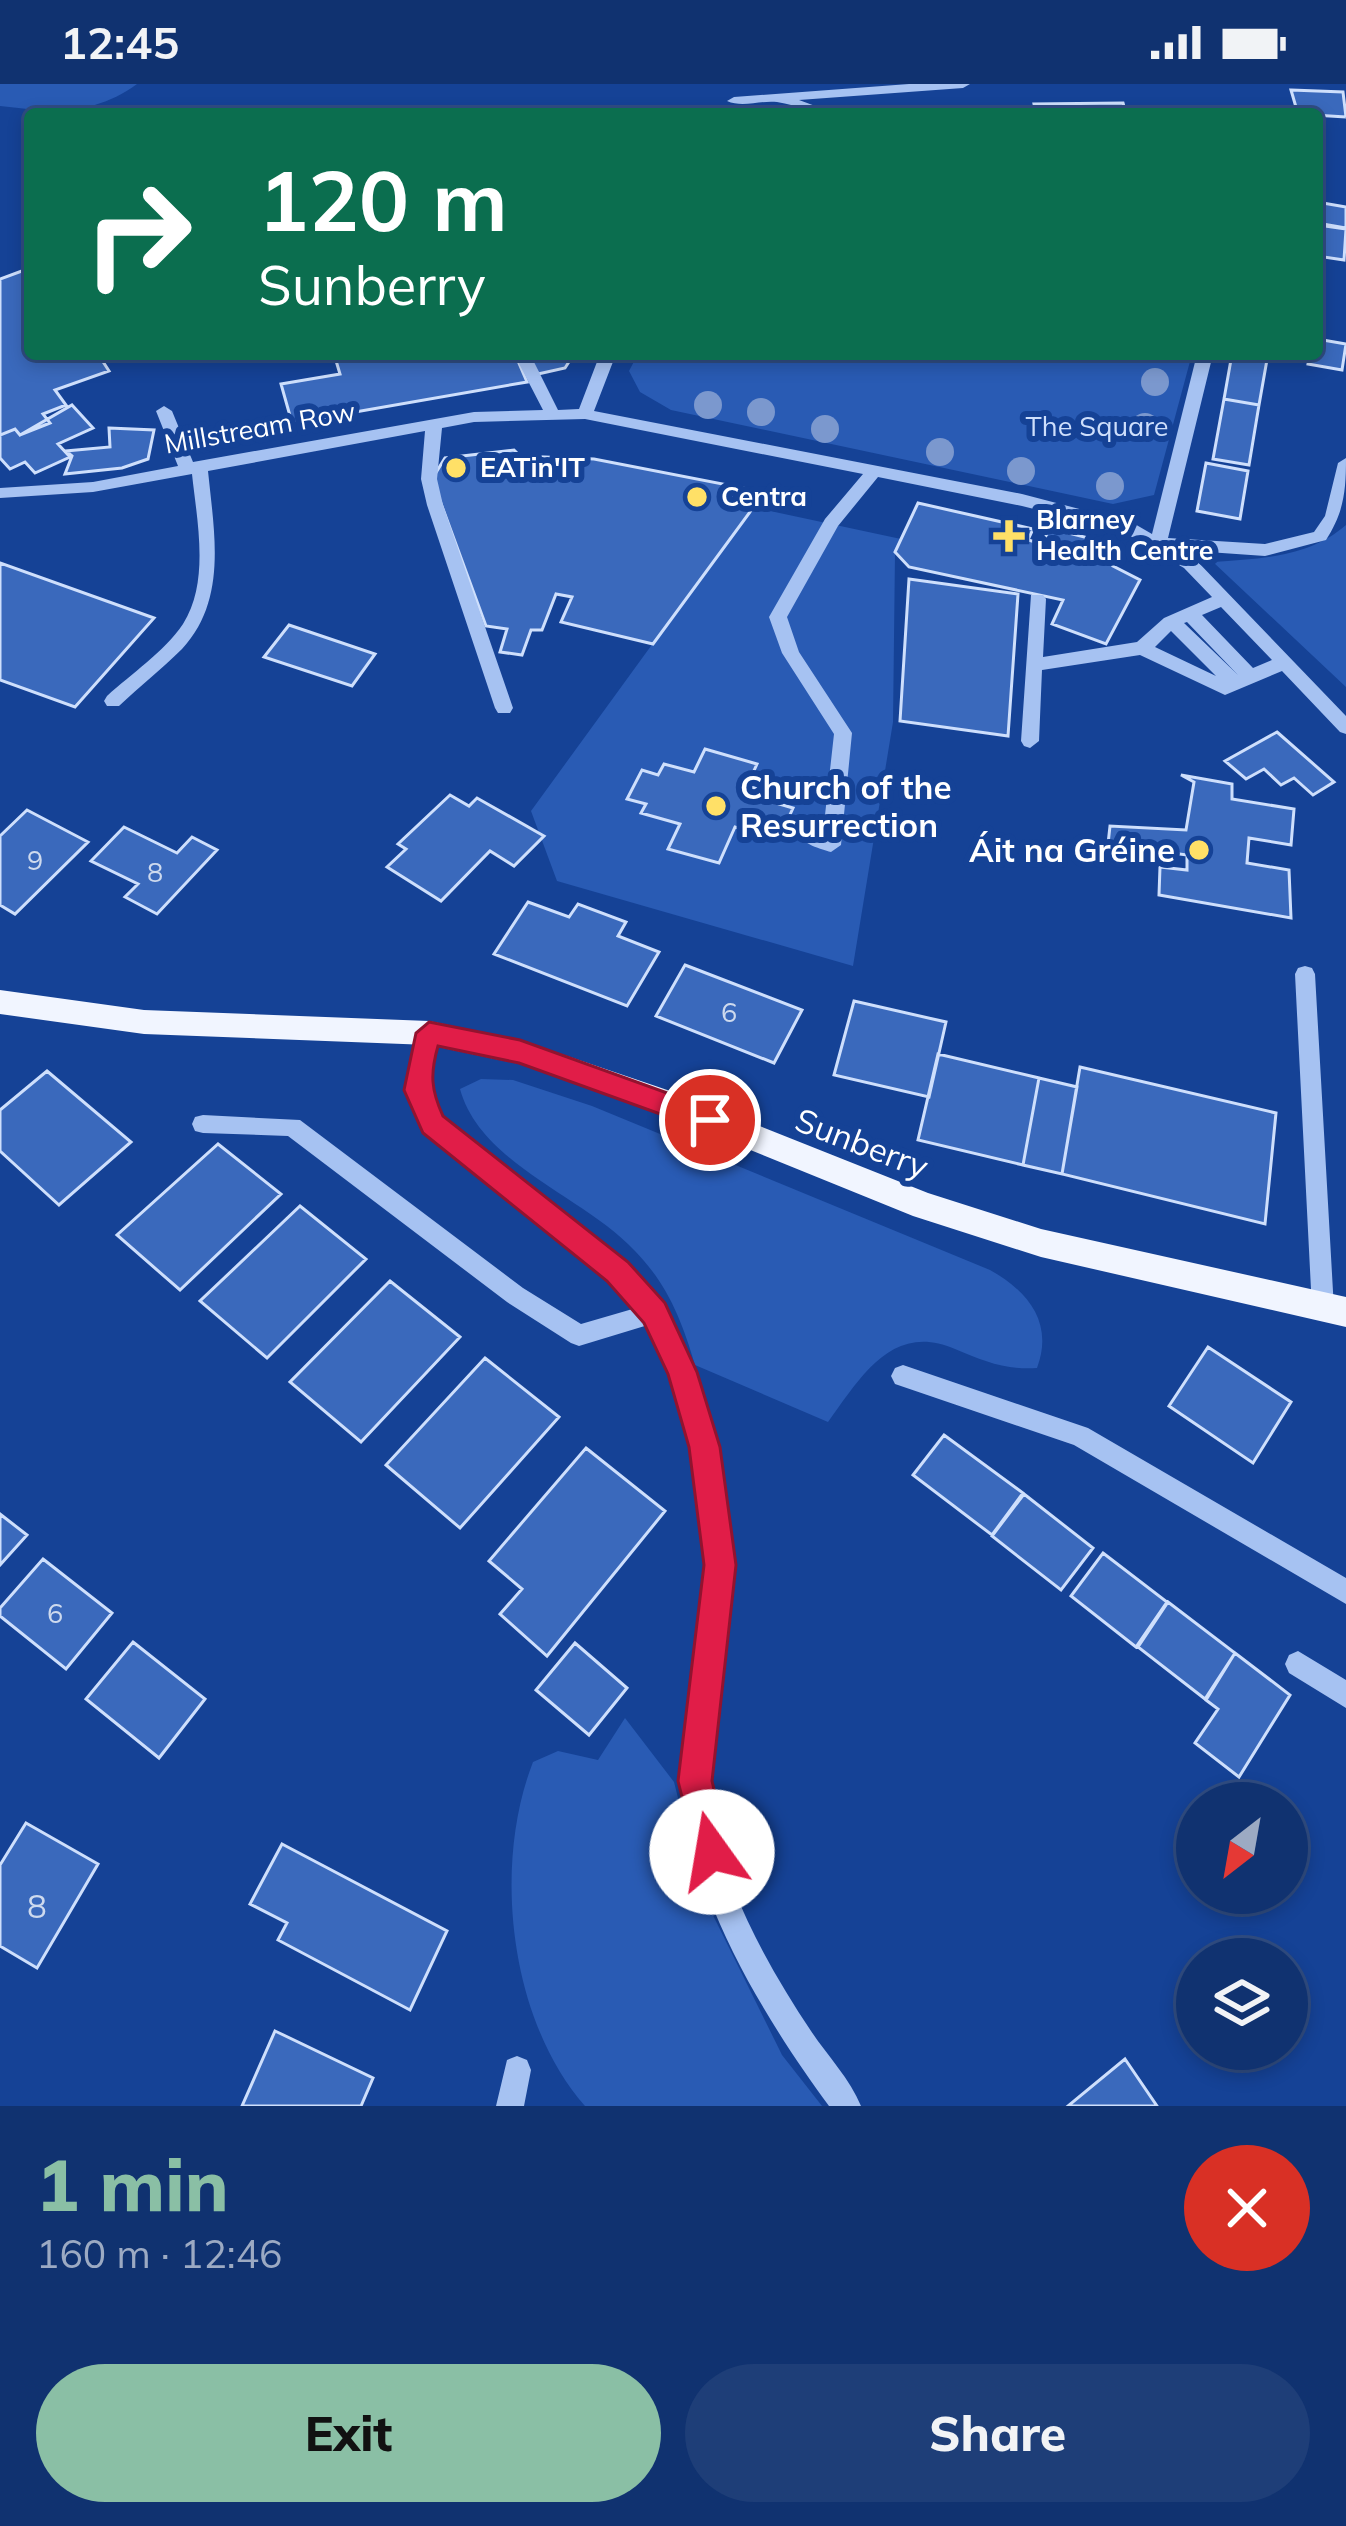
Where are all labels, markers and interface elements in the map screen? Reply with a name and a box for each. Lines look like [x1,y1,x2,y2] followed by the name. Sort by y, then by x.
[60,14,179,70] text: 12:45
[258,147,508,252] text: 120 m
[60,156,216,312] icon: right
[258,251,486,319] text: Sunberry
[162,393,358,461] street label: Millstream Row
[1026,409,1168,443] park label: The Square
[480,450,585,484] place label: EATin'IT
[443,455,469,481] marker: EATin'IT
[721,479,807,513] place label: Centra
[684,484,710,510] marker: Centra
[1036,502,1213,567] place label: Blarney Health Centre
[993,520,1025,552] marker: Blarney Health Centre
[740,766,952,845] place label: Church of the Resurrection
[703,793,729,819] marker: Church of the Resurrection
[969,829,1175,870] place label: Áit na Gréine
[1186,837,1212,863] marker: Áit na Gréine
[27,843,43,877] house number: 9
[147,855,163,889] house number: 8
[721,995,737,1029] house number: 6
[659,1069,761,1171] pin
[677,1087,743,1153] icon: arrive
[790,1098,935,1187] street label: Sunberry
[47,1596,63,1630] house number: 6
[1176,1782,1308,1914] north arrow
[1176,1782,1308,2070] map controls
[649,1789,775,1915] position arrow
[27,1885,47,1926] house number: 8
[1176,1938,1308,2070] button: layers
[36,2139,229,2229] text: 1 min
[1184,2145,1310,2271] button: close
[36,2229,282,2278] text: 160 m · 12:46
[36,2364,661,2502] button: Exit
[685,2364,1310,2502] button: Share

